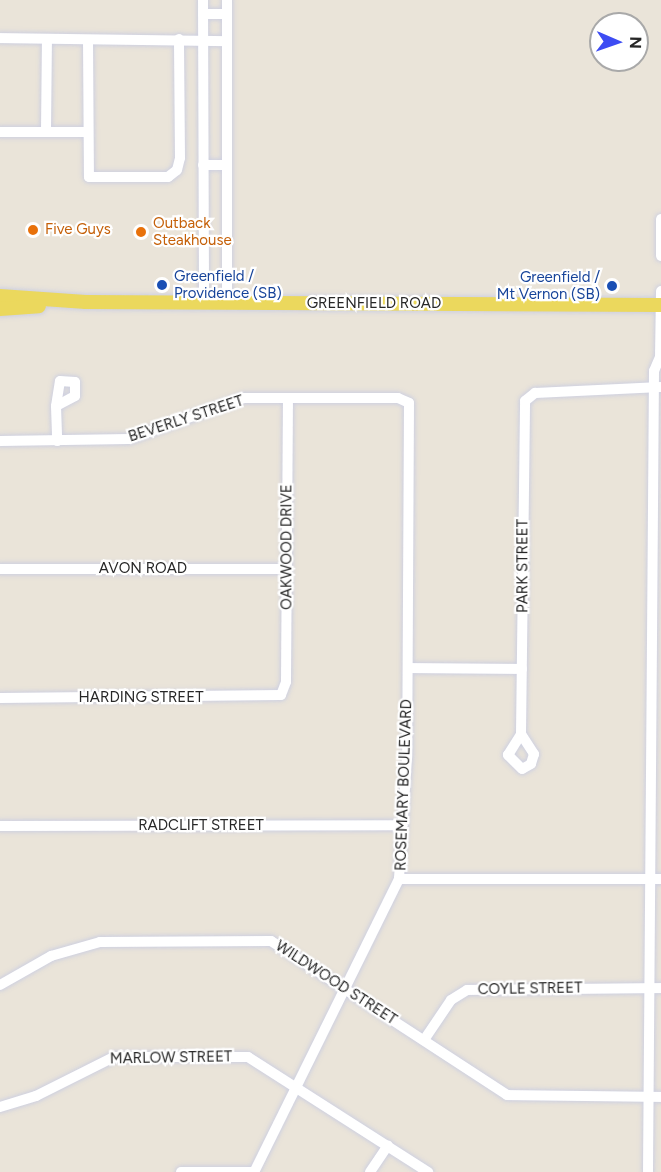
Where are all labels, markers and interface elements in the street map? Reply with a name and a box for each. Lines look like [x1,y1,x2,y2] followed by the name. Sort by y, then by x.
[589,12,649,72] north arrow
[626,36,645,49] text: N
[153,214,232,249] place label: Outback Steakhouse
[45,221,111,239] place label: Five Guys
[26,223,40,237] marker: Five Guys
[134,225,148,239] marker: Outback Steakhouse
[174,267,282,302] place label: Greenfield / Providence (SB)
[497,268,600,303] place label: Greenfield / Mt Vernon (SB)
[155,278,169,292] marker: Greenfield / Providence (SB)
[605,279,619,293] marker: Greenfield / Mt Vernon (SB)
[307,295,441,313] street label: GREENFIELD ROAD
[126,392,246,446] street label: BEVERLY STREET
[278,484,296,610] street label: OAKWOOD DRIVE
[514,519,532,613] street label: PARK STREET
[99,560,187,578] street label: AVON ROAD
[79,689,203,707] street label: HARDING STREET
[392,699,416,871] street label: ROSEMARY BOULEVARD
[138,817,264,835] street label: RADCLIFT STREET
[272,937,400,1029] street label: WILDWOOD STREET
[478,979,582,999] street label: COYLE STREET
[110,1048,232,1068] street label: MARLOW STREET

